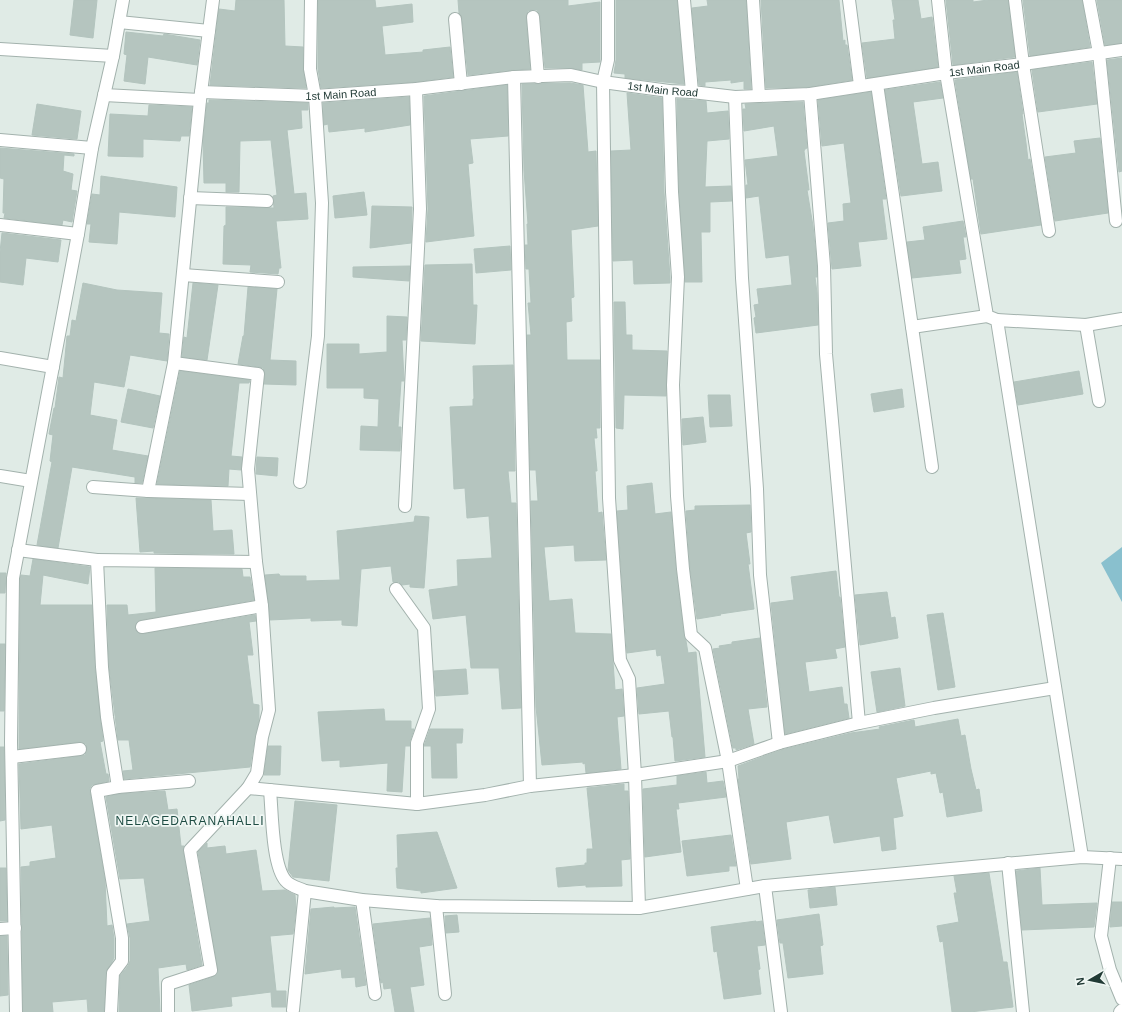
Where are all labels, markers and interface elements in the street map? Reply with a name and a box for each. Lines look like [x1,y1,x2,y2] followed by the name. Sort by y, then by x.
[948,58,1020,79] street label: 1st Main Road
[627,79,699,99] street label: 1st Main Road
[305,86,377,102] street label: 1st Main Road
[115,814,265,828] district label: NELAGEDARANAHALLI
[1070,960,1110,1000] north arrow
[1074,977,1087,986] text: N

